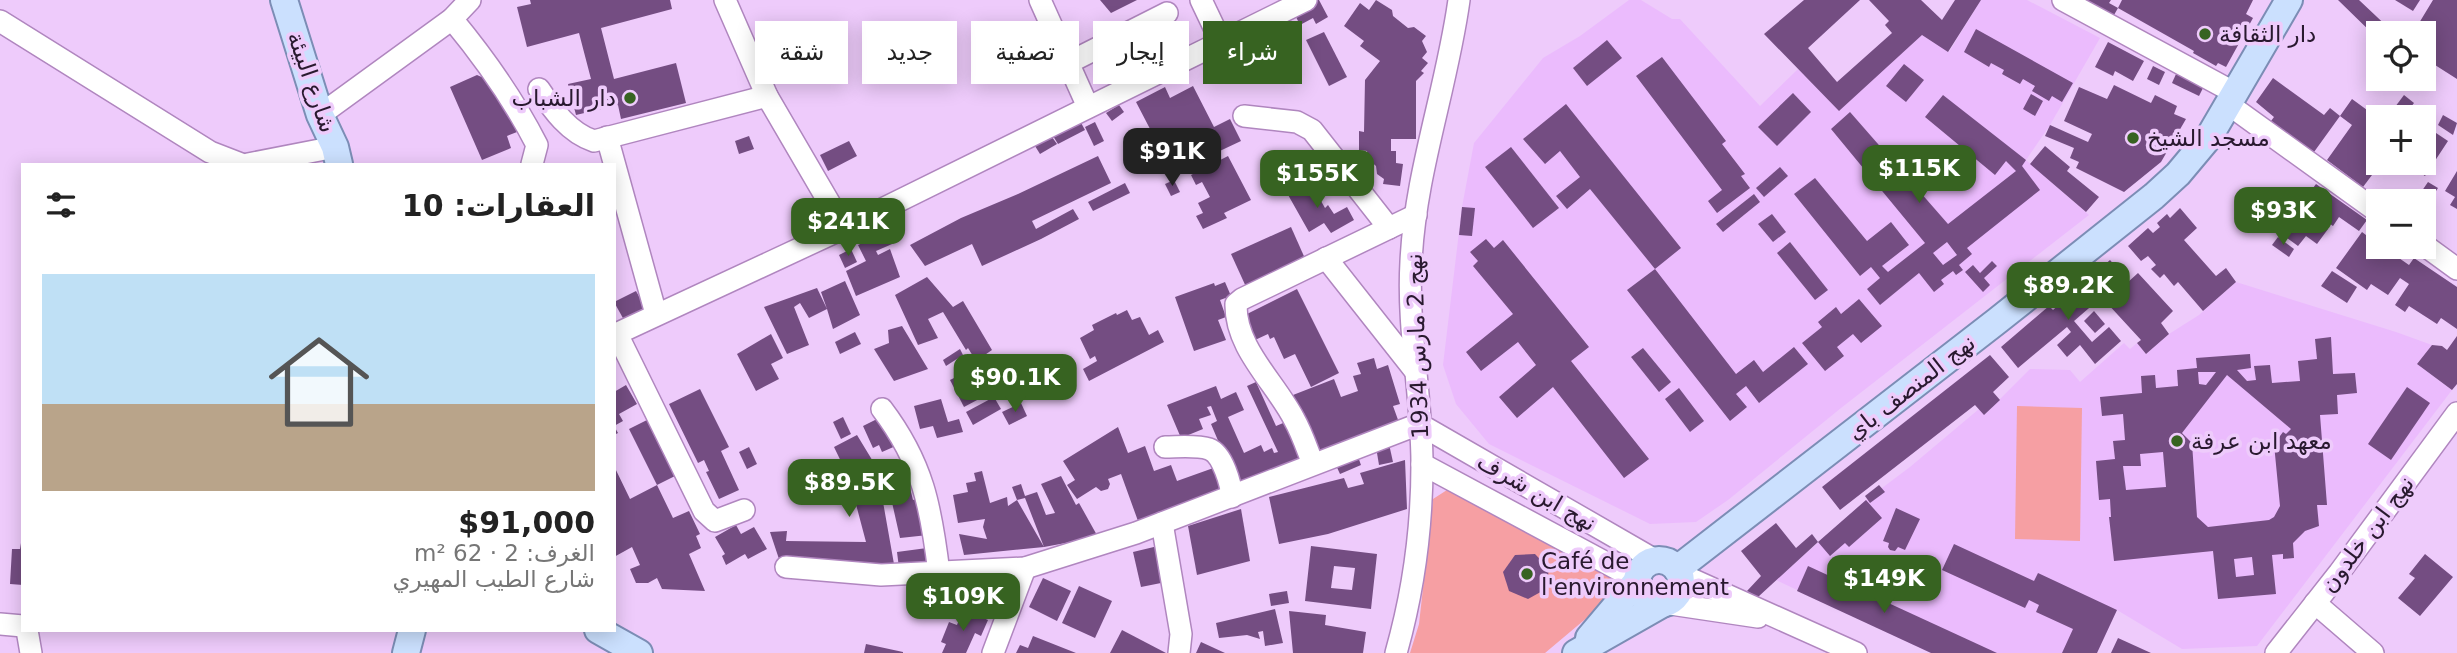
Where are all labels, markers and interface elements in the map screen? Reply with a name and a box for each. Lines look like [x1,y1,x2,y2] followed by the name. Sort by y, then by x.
[755,21,848,84] chip: شقة
[862,21,957,84] chip: جديد
[971,21,1079,84] chip: تصفية
[1093,21,1189,84] chip: إيجار
[1203,21,1302,84] chip: شراء
[2219,21,2316,48] place label: دار الثقافة
[2366,21,2436,259] map controls
[2366,21,2436,91] button: locate
[2197,26,2213,42] marker: دار الثقافة
[282,28,341,136] street label: شارع البيئة
[511,85,616,112] place label: دار الشباب
[622,90,638,106] marker: دار الشباب
[2366,105,2436,175] button: +
[2147,125,2270,152] place label: مسجد الشيخ
[1131,128,1213,188] pin: $91K
[2125,130,2141,146] marker: مسجد الشيخ
[1139,138,1205,164] text: $91K
[1870,146,1968,205] pin: $115K
[1268,150,1366,210] pin: $155K
[1878,155,1960,181] text: $115K
[1276,160,1358,186] text: $155K
[42,186,80,224] icon: filters
[402,188,595,223] text: العقارات: 10
[2242,188,2324,247] pin: $93K
[2366,189,2436,259] button: −
[2250,197,2316,223] text: $93K
[799,198,897,258] pin: $241K
[807,208,889,234] text: $241K
[1401,253,1434,439] street label: نهج 2 مارس 1934
[2011,262,2125,322] pin: $89.2K
[2023,272,2113,298] text: $89.2K
[256,319,382,445] icon: home
[1842,329,1981,446] street label: نهج المنصف باي
[958,354,1072,414] pin: $90.1K
[970,364,1060,390] text: $90.1K
[2191,428,2332,455] place label: معهد ابن عرفة
[2169,433,2185,449] marker: معهد ابن عرفة
[1473,448,1601,537] street label: نهج ابن شرف
[792,460,906,519] pin: $89.5K
[804,469,894,495] text: $89.5K
[2315,471,2420,598] street label: نهج ابن خلدون
[458,505,595,540] text: $91,000
[414,540,595,566] text: الغرف: 2 · 62 m²
[1541,548,1729,600] place label: Café de l'environnement
[1835,556,1933,615] pin: $149K
[1843,565,1925,591] text: $149K
[393,566,595,592] text: شارع الطيب المهيري
[1519,566,1535,582] marker: Café de l'environnement
[914,574,1012,633] pin: $109K
[922,583,1004,609] text: $109K

